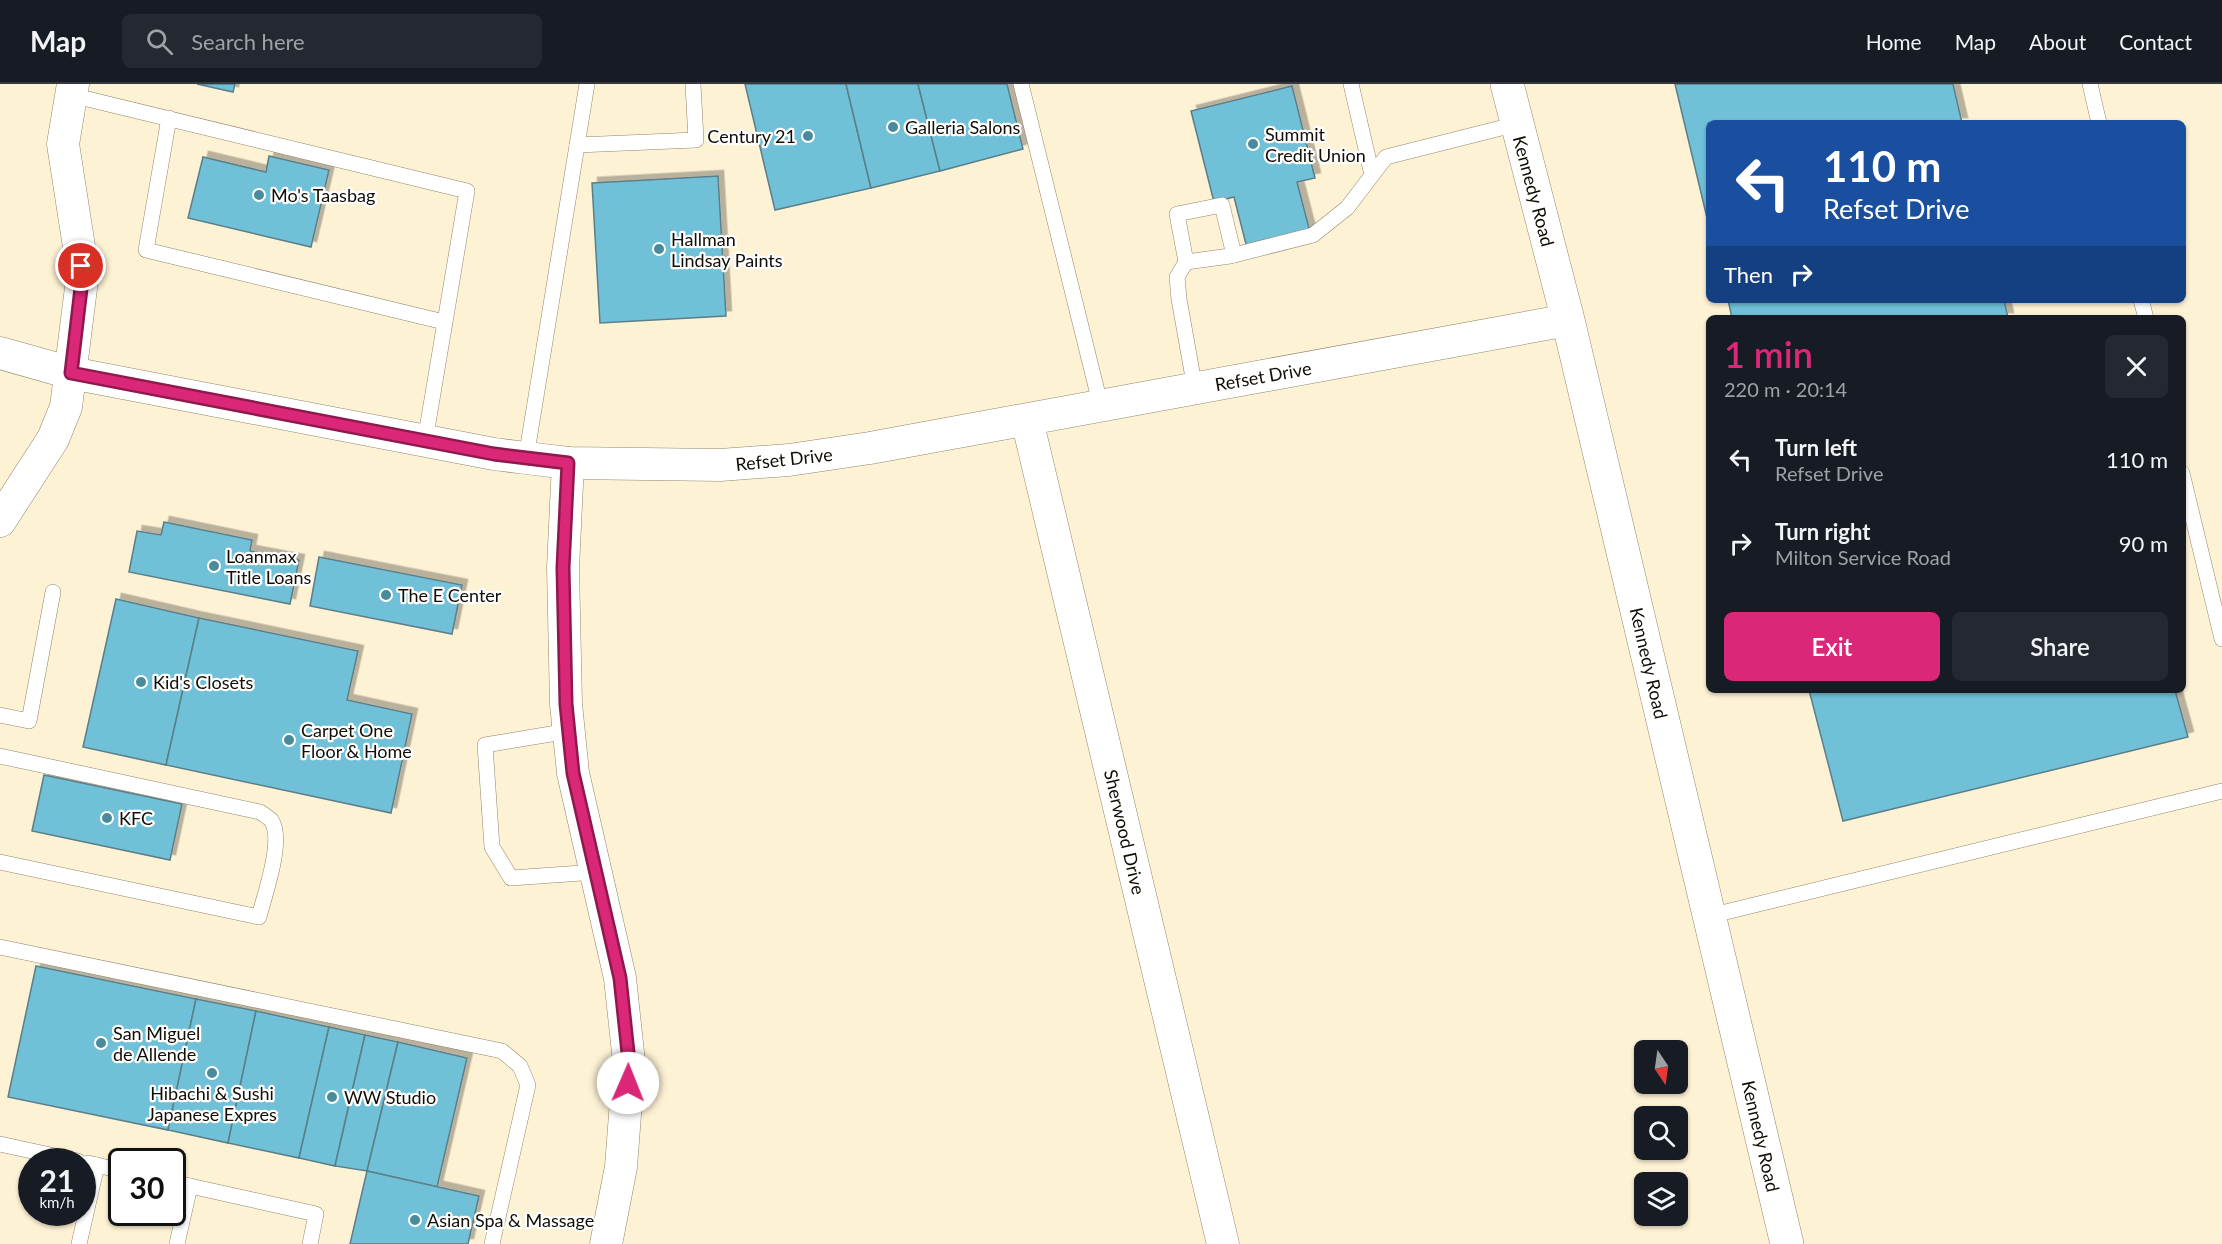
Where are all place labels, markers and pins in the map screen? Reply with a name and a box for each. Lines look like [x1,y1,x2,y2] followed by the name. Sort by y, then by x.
[905,116,1021,138] place label: Galleria Salons
[886,120,900,134] marker: Galleria Salons
[1265,123,1366,166] place label: Summit Credit Union
[707,125,796,147] place label: Century 21
[801,129,815,143] marker: Century 21
[1246,137,1260,151] marker: Summit Credit Union
[271,184,375,206] place label: Mo's Taasbag
[252,188,266,202] marker: Mo's Taasbag
[671,228,783,271] place label: Hallman Lindsay Paints
[55,240,106,291] pin
[652,242,666,256] marker: Hallman Lindsay Paints
[226,545,311,588] place label: Loanmax Title Loans
[207,559,221,573] marker: Loanmax Title Loans
[398,584,502,606] place label: The E Center
[379,588,393,602] marker: The E Center
[153,671,253,693] place label: Kid's Closets
[134,675,148,689] marker: Kid's Closets
[301,719,412,762] place label: Carpet One Floor & Home
[282,733,296,747] marker: Carpet One Floor & Home
[119,807,153,829] place label: KFC
[100,811,114,825] marker: KFC
[113,1022,200,1065] place label: San Miguel de Allende
[94,1036,108,1050] marker: San Miguel de Allende
[205,1066,219,1080] marker: Hibachi & Sushi Japanese Expres
[147,1082,277,1125] place label: Hibachi & Sushi Japanese Expres
[344,1086,436,1108] place label: WW Studio
[325,1090,339,1104] marker: WW Studio
[427,1209,594,1231] place label: Asian Spa & Massage
[408,1213,422,1227] marker: Asian Spa & Massage

